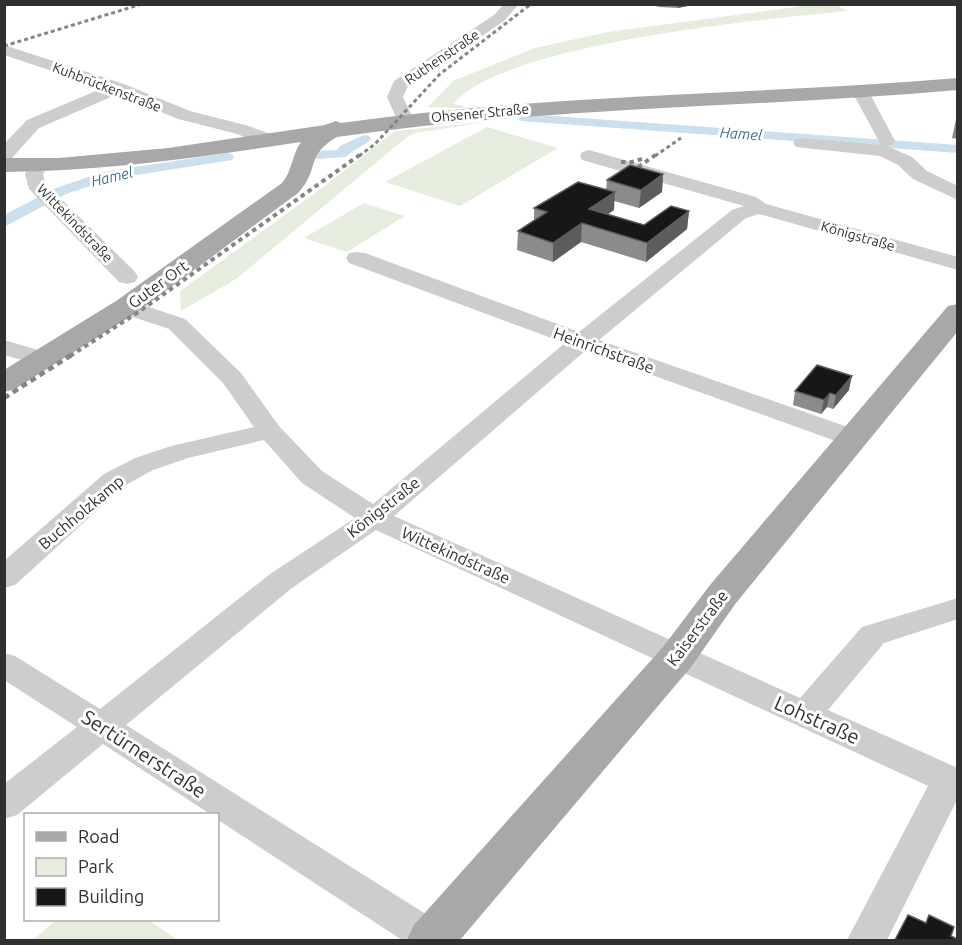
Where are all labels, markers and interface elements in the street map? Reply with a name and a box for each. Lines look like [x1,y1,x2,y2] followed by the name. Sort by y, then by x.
[402,26,482,88] street label: Ruthenstraße
[50,59,164,115] street label: Kuhbrückenstraße
[430,101,530,125] street label: Ohsener Straße
[719,124,764,144] water label: Hamel
[89,163,135,190] water label: Hamel
[34,181,116,265] street label: Wittekindstraße
[819,218,897,254] street label: Königstraße
[125,256,192,312] street label: Guter Ort
[551,323,657,377] street label: Heinrichstraße
[35,471,127,553] street label: Buchholzkamp
[343,473,423,541] street label: Königstraße
[399,523,513,587] street label: Wittekindstraße
[663,587,731,669] street label: Kaiserstraße
[771,691,863,749] street label: Lohstraße
[78,705,211,802] street label: Sertürnerstraße
[24,813,219,921] legend
[78,826,120,846] text: Road
[78,856,114,876] text: Park
[78,886,144,906] text: Building

